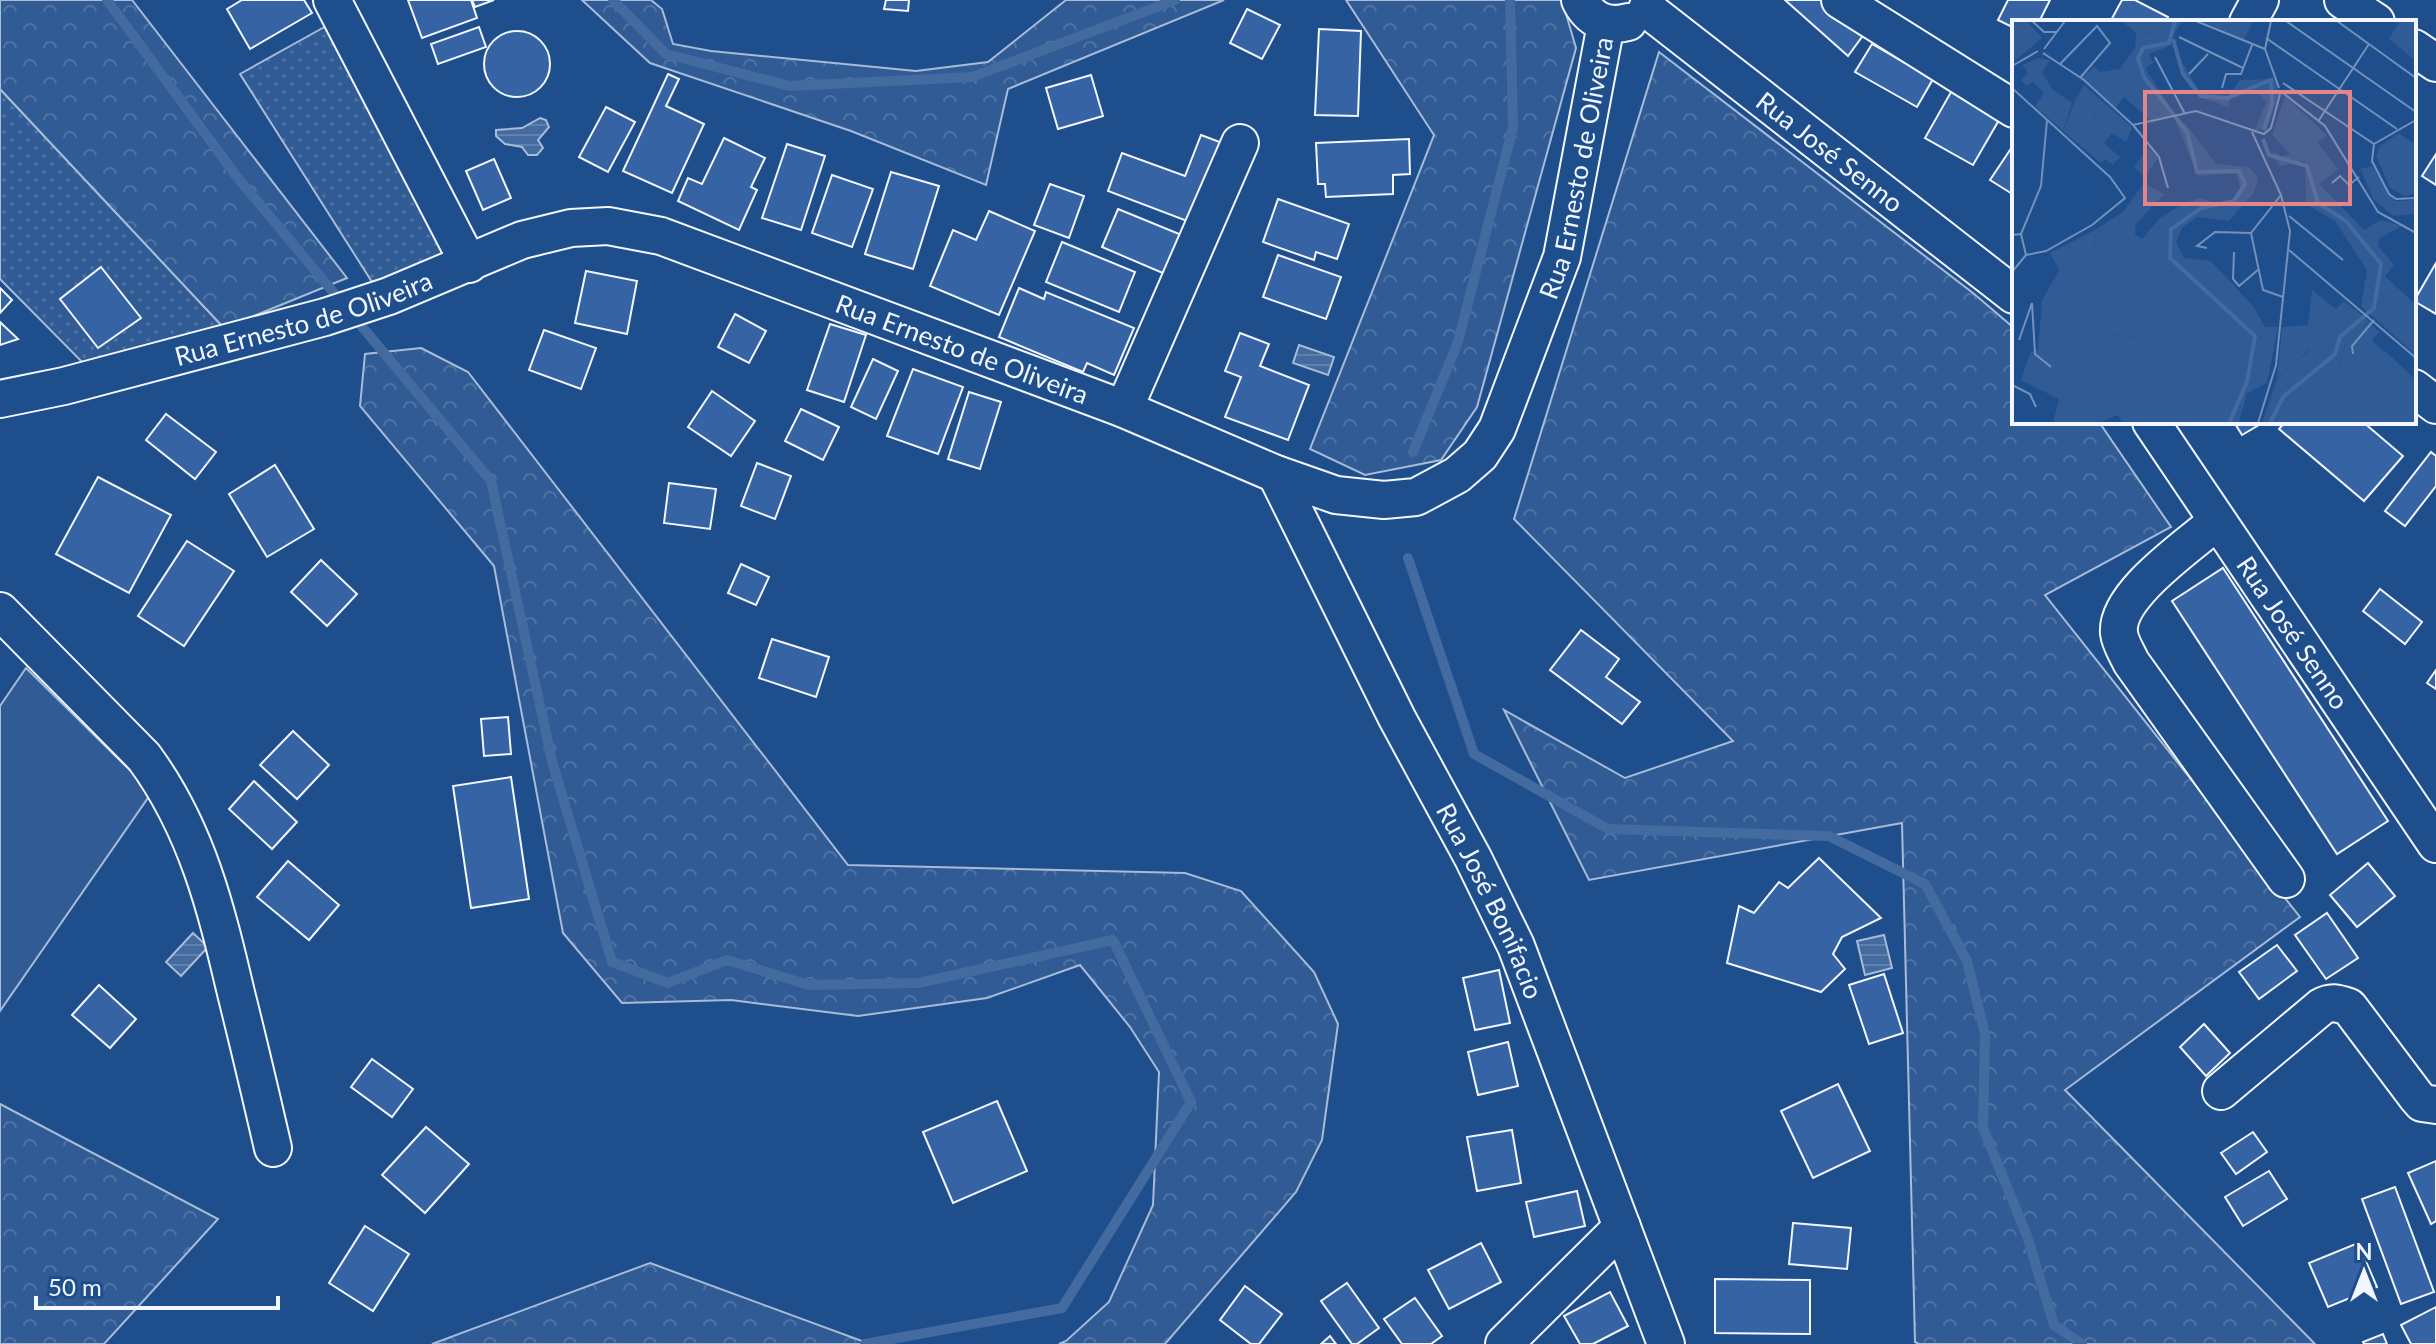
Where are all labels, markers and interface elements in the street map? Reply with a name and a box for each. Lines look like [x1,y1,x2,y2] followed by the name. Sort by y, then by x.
[2012,20,2416,424] inset map
[1532,34,1619,303] street label: Rua Ernesto de Oliveira
[1750,84,1910,219] street label: Rua José Senno
[171,264,437,372] street label: Rua Ernesto de Oliveira
[831,287,1093,410] street label: Rua Ernesto de Oliveira
[2230,550,2356,715] street label: Rua José Senno
[1430,797,1550,1003] street label: Rua José Bonifacio
[2324,1232,2404,1312] north arrow
[2356,1238,2372,1265] text: N
[36,1260,278,1310] scale bar
[48,1272,102,1301] text: 50 m

